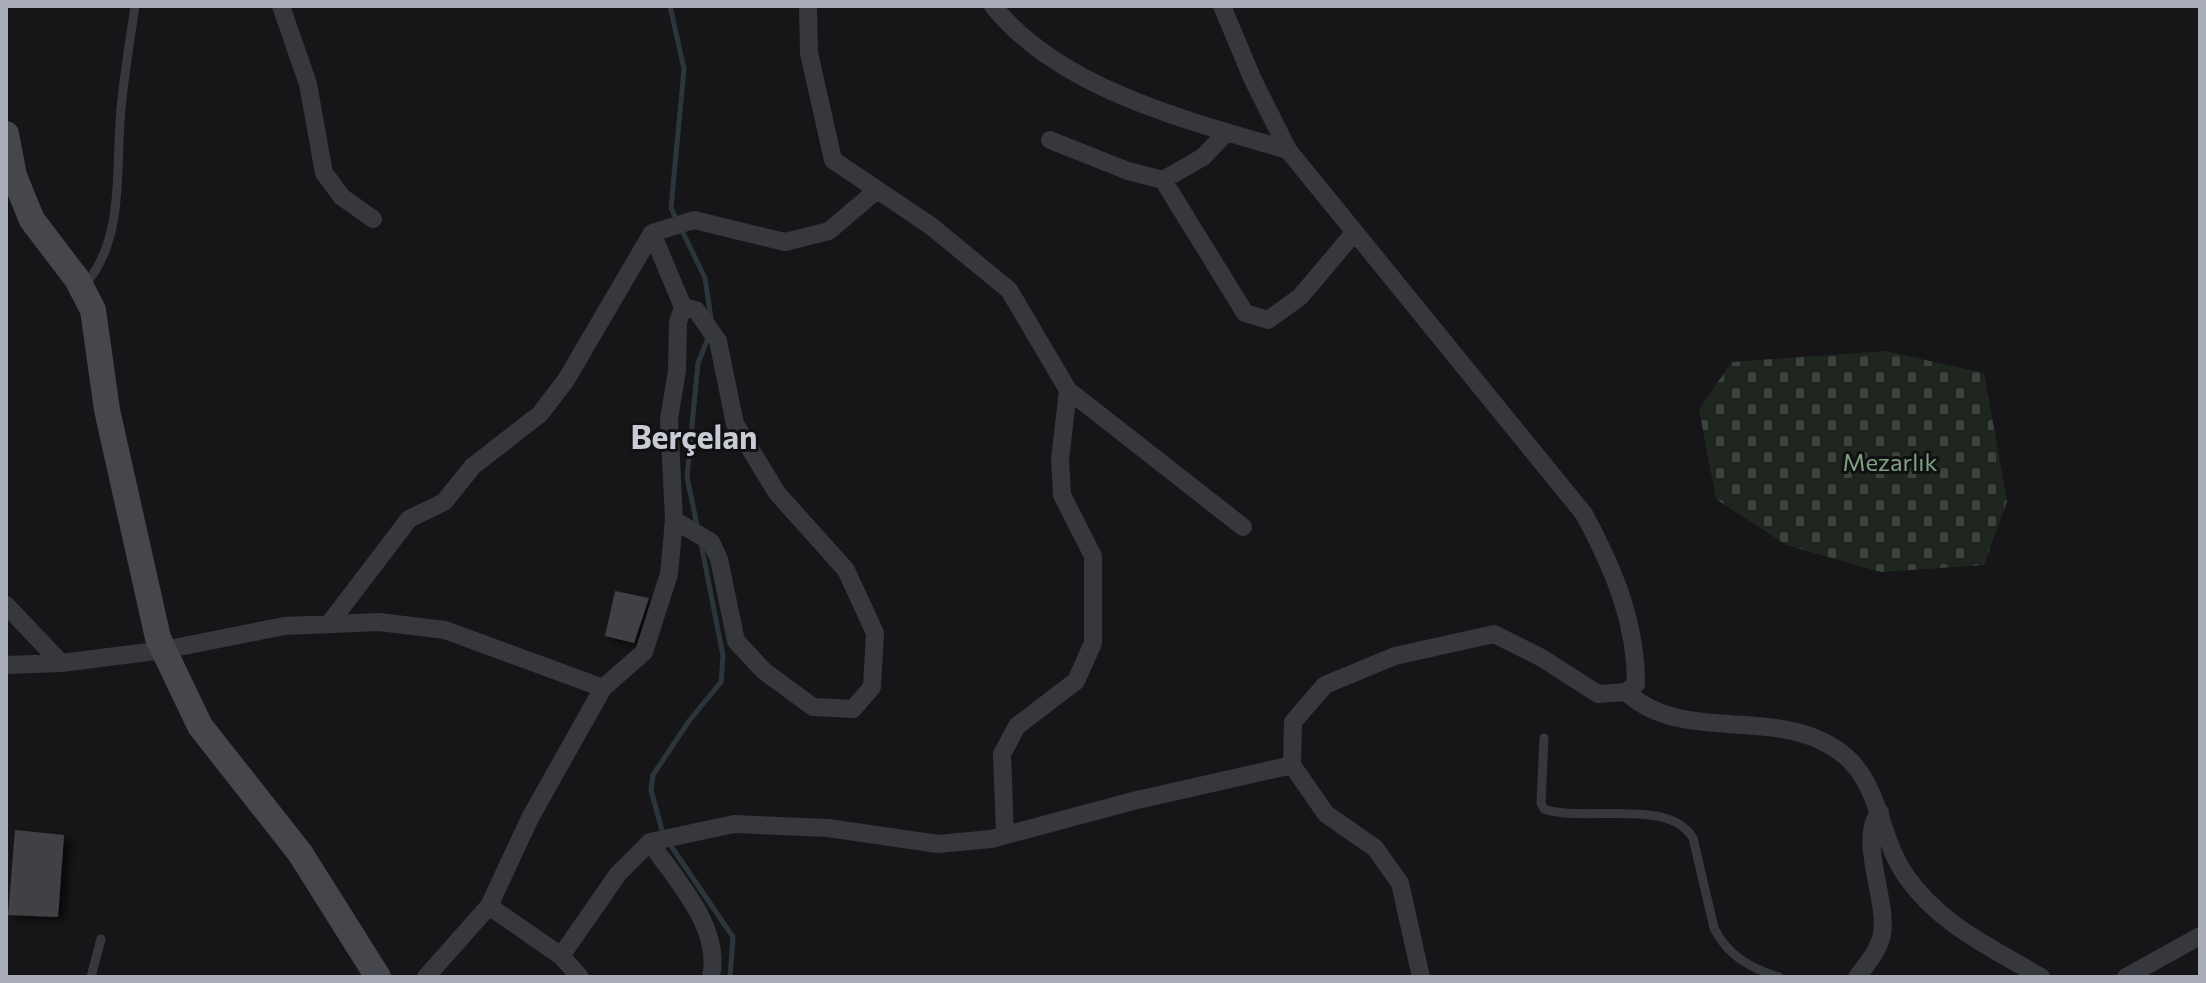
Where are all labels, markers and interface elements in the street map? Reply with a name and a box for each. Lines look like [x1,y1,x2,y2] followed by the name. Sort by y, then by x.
[630,416,758,456] district label: Berçelan
[1843,447,1937,476] park label: Mezarlık

